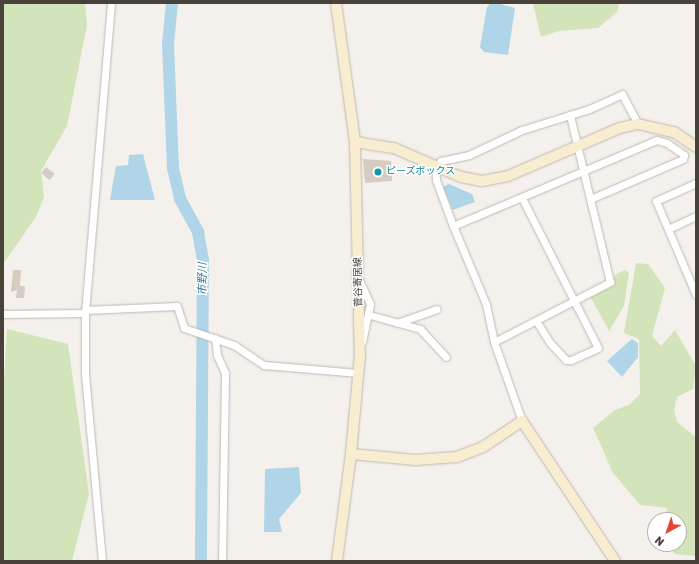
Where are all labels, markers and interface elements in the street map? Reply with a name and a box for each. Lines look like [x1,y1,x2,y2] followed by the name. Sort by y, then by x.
[386,166,456,178] place label: ピーズボックス
[373,167,383,177] marker: ピーズボックス
[353,257,365,307] street label: 菅谷寄居線
[196,263,210,295] water label: 市野川
[647,512,687,552] north arrow
[652,533,667,548] text: N

